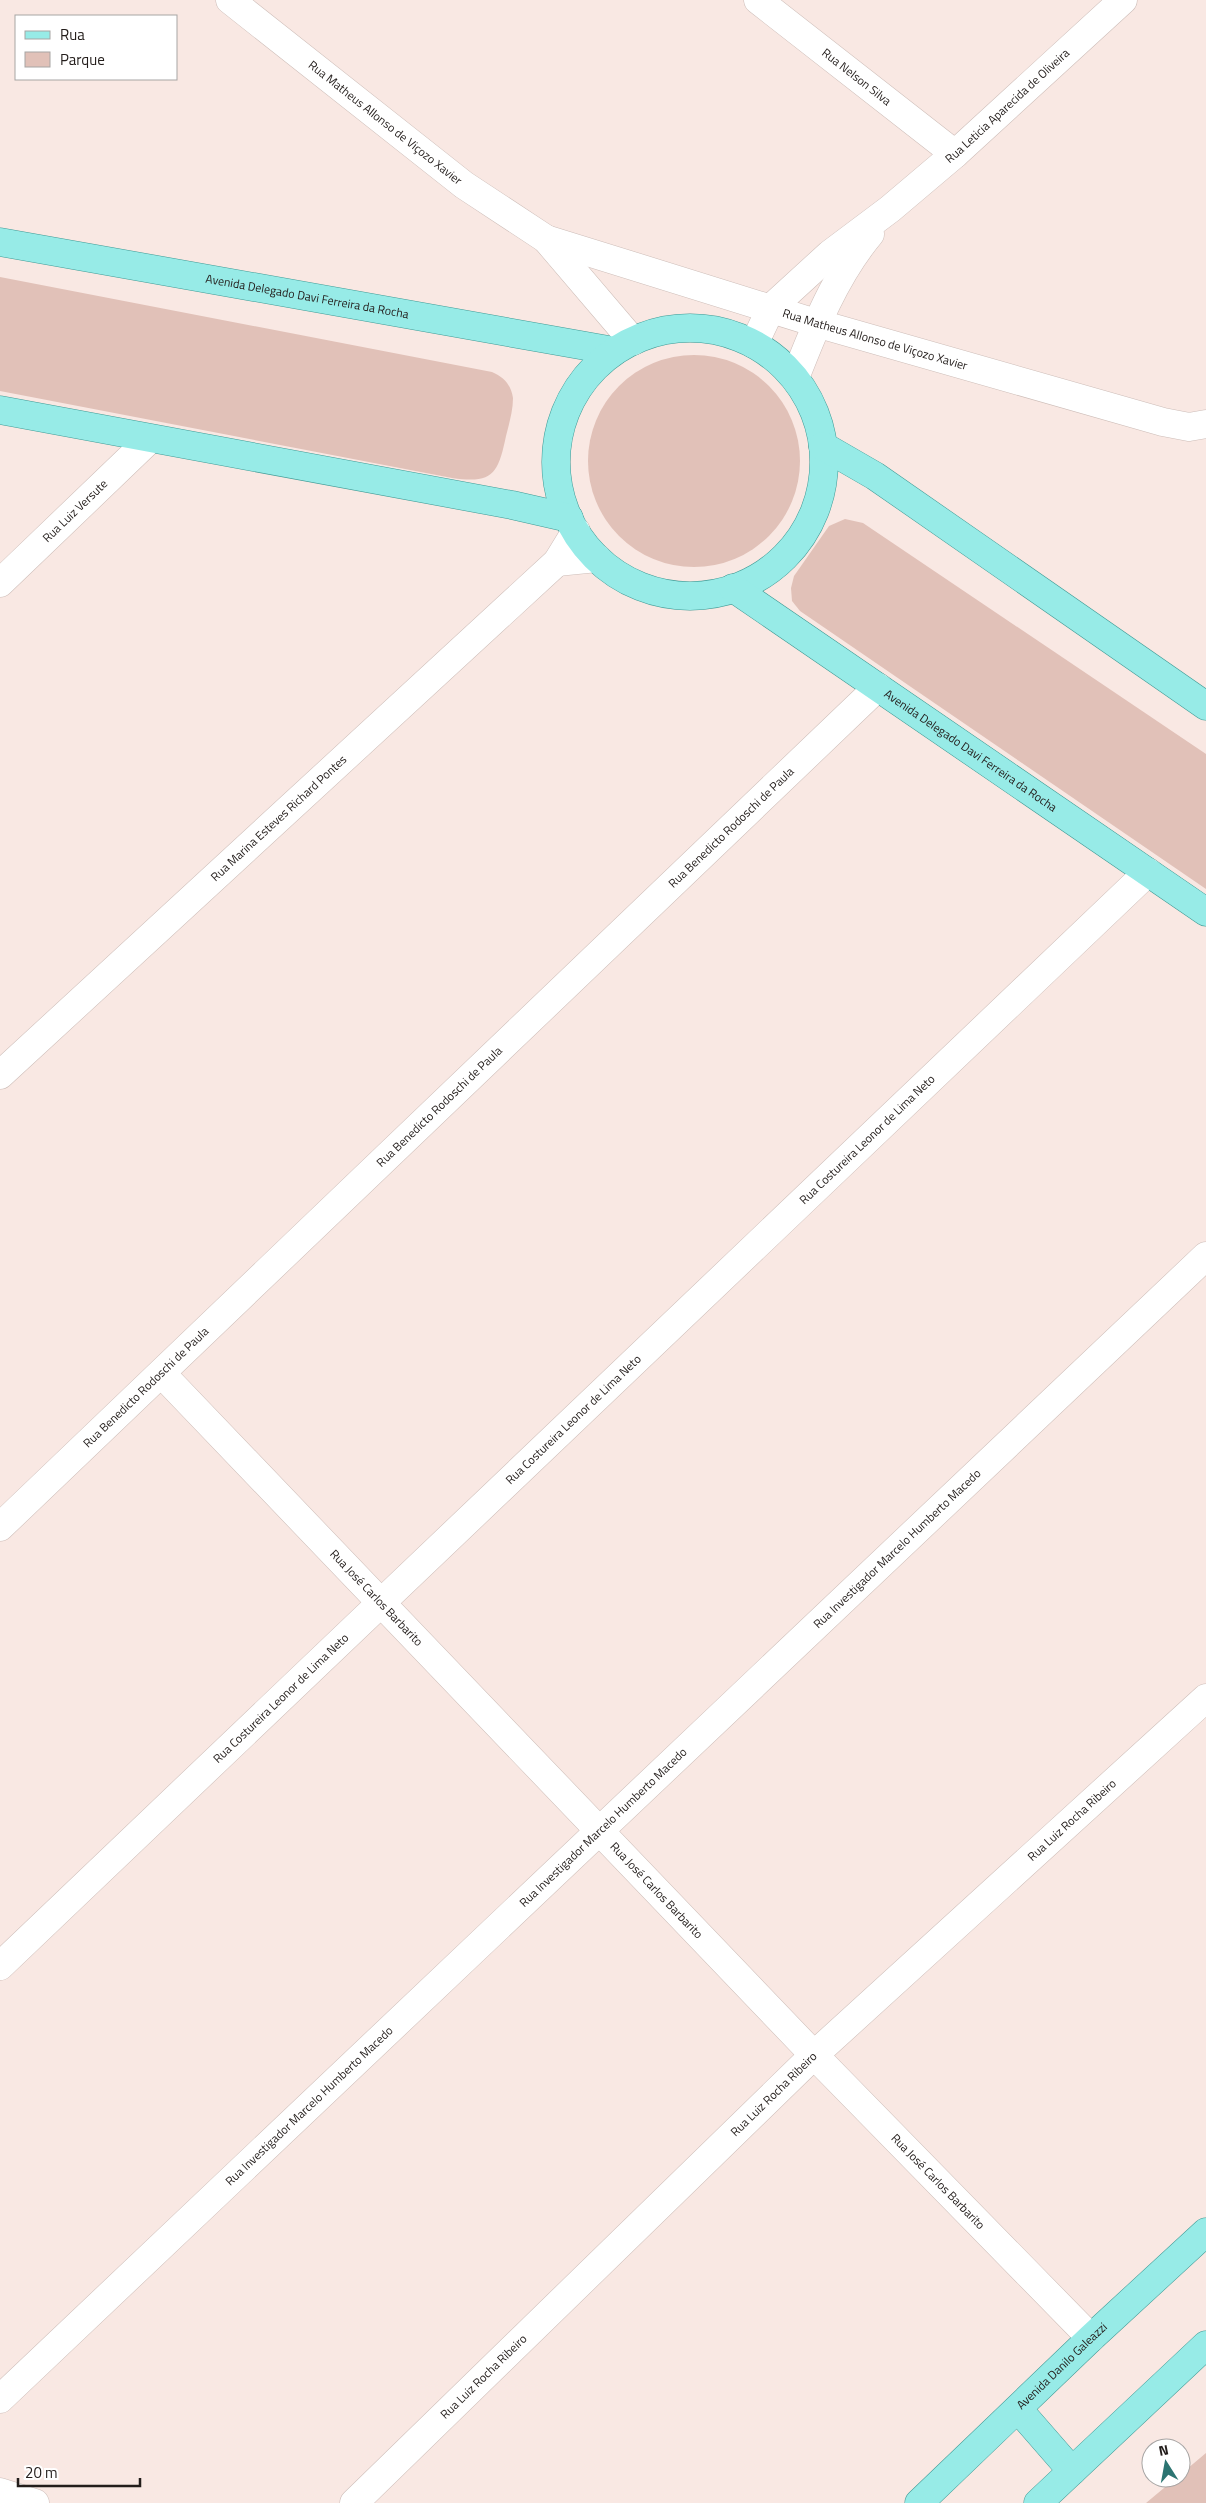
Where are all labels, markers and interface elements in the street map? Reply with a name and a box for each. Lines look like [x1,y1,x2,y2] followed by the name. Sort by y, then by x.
[15,15,178,80] legend
[60,23,85,46] text: Rua
[818,43,896,110] street label: Rua Nelson Silva
[941,44,1074,168] street label: Rua Leticia Aparecida de Oliveira
[60,48,105,71] text: Parque
[304,55,467,189] street label: Rua Matheus Allonso de Viçozo Xavier
[204,269,410,323] street label: Avenida Delegado Davi Ferreira da Rocha
[780,303,970,375] street label: Rua Matheus Allonso de Viçozo Xavier
[38,475,112,547] street label: Rua Luiz Versute
[881,684,1061,816] street label: Avenida Delegado Davi Ferreira da Rocha
[206,750,351,886] street label: Rua Marina Esteves Richard Pontes
[664,762,798,892] street label: Rua Benedicto Rodoschi de Paula
[372,1041,506,1171] street label: Rua Benedicto Rodoschi de Paula
[795,1070,939,1209] street label: Rua Costureira Leonor de Lima Neto
[78,1322,213,1452] street label: Rua Benedicto Rodoschi de Paula
[501,1350,645,1489] street label: Rua Costureira Leonor de Lima Neto
[809,1464,985,1633] street label: Rua Investigador Marcelo Humberto Macedo
[326,1545,428,1650] street label: Rua José Carlos Barbarito
[208,1629,353,1767] street label: Rua Costureira Leonor de Lima Neto
[515,1743,691,1911] street label: Rua Investigador Marcelo Humberto Macedo
[1023,1774,1120,1865] street label: Rua Luiz Rocha Ribeiro
[606,1837,708,1943] street label: Rua José Carlos Barbarito
[221,2021,397,2190] street label: Rua Investigador Marcelo Humberto Macedo
[726,2047,821,2141] street label: Rua Luiz Rocha Ribeiro
[887,2129,990,2234] street label: Rua José Carlos Barbarito
[1012,2318,1111,2414] street label: Avenida Danilo Galeazzi
[436,2330,531,2423] street label: Rua Luiz Rocha Ribeiro
[1141,2438,1191,2488] north arrow
[1157,2439,1170,2461] text: N
[18,2456,140,2488] scale bar
[25,2461,58,2484] text: 20 m

